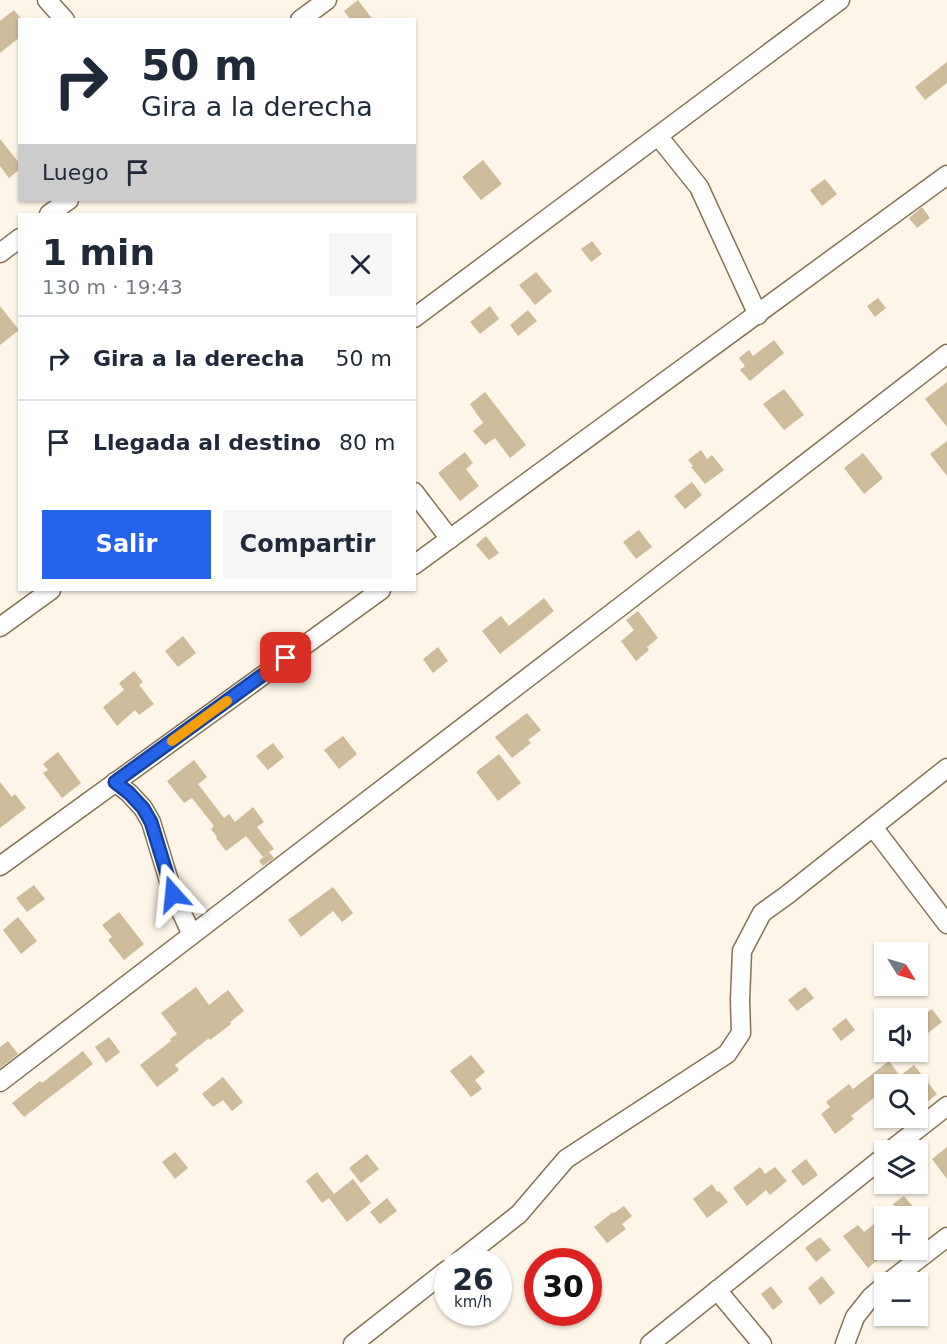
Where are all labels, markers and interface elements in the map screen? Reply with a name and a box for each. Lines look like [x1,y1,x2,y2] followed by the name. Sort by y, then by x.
[141,41,258,90] text: 50 m
[42,42,120,120] icon: right
[141,91,373,122] text: Gira a la derecha
[121,156,154,189] icon: arrive
[42,160,109,185] text: Luego
[42,232,155,273] text: 1 min
[329,233,392,296] button: close
[42,275,183,299] text: 130 m · 19:43
[42,342,75,375] icon: right
[93,346,305,371] text: Gira a la derecha
[336,346,392,371] text: 50 m
[42,426,75,459] icon: arrive
[93,430,321,455] text: Llegada al destino
[339,430,395,455] text: 80 m
[42,510,211,579] button: Salir
[223,510,392,579] button: Compartir
[260,632,311,683] pin
[269,641,302,674] icon: arrive
[141,862,205,926] position arrow
[874,942,928,996] north arrow
[874,942,928,1326] map controls
[874,1008,928,1062] button: sound
[874,1074,928,1128] button: search
[874,1140,928,1194] button: layers
[874,1206,928,1260] button: +
[524,1248,602,1326] speed limit sign: 30
[452,1262,494,1297] text: 26
[874,1272,928,1326] button: −
[454,1293,492,1311] text: km/h

